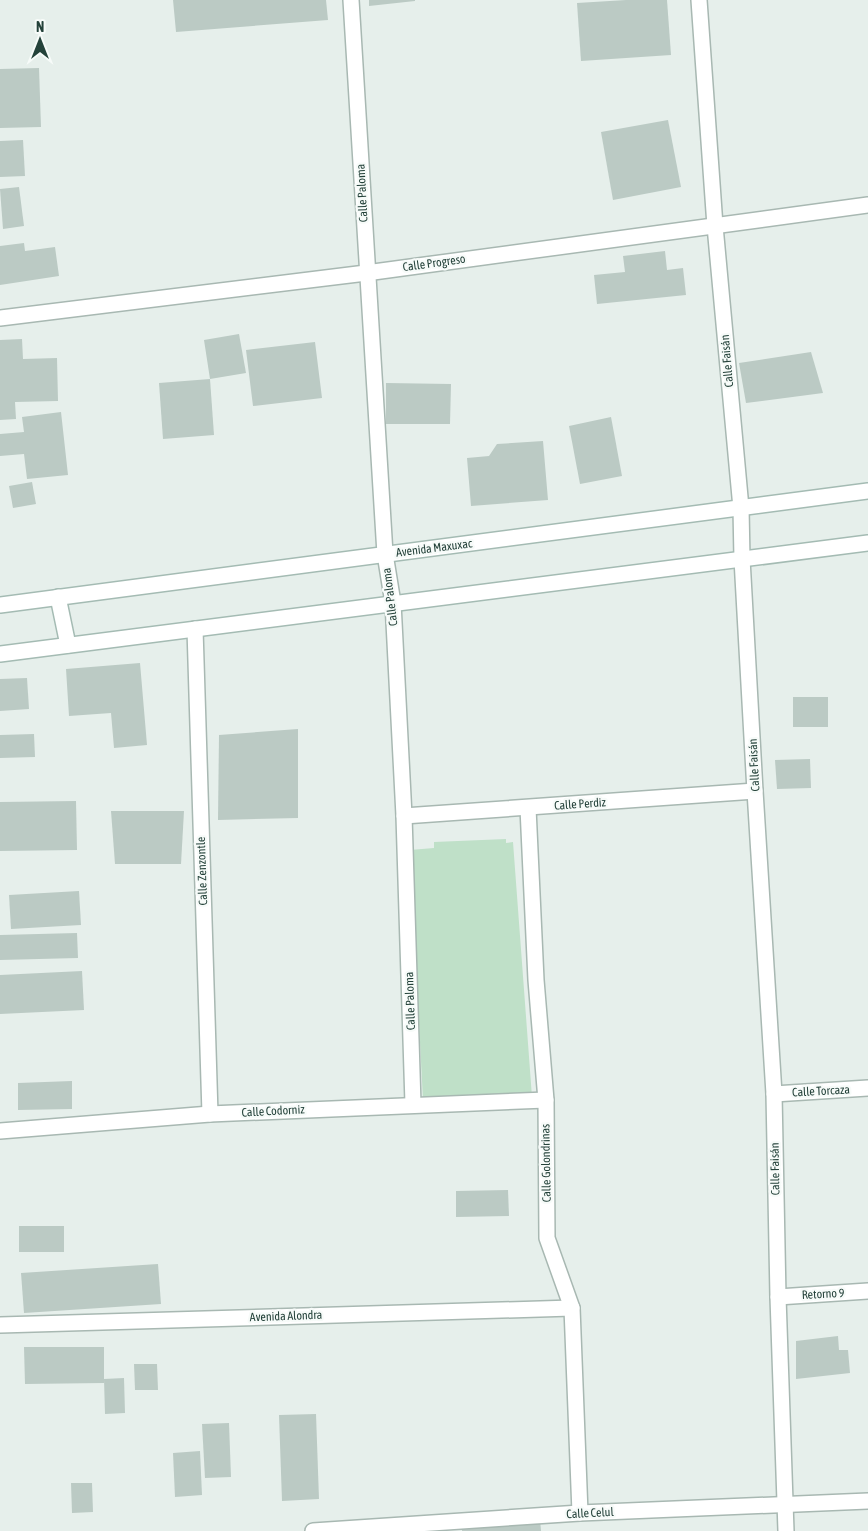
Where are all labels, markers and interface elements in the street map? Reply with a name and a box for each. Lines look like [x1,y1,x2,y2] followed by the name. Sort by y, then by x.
[15,15,65,65] north arrow
[36,19,44,35] text: N
[353,163,371,223] street label: Calle Paloma
[402,252,467,274] street label: Calle Progreso
[718,334,736,388] street label: Calle Faisán
[395,536,474,560] street label: Avenida Maxuxac
[379,567,401,627] street label: Calle Paloma
[746,738,762,792] street label: Calle Faisán
[554,795,607,813] street label: Calle Perdiz
[194,836,210,906] street label: Calle Zenzontle
[402,972,418,1030] street label: Calle Paloma
[792,1082,850,1100] street label: Calle Torcaza
[241,1102,306,1120] street label: Calle Codorniz
[538,1124,554,1202] street label: Calle Golondrinas
[768,1142,782,1196] street label: Calle Faisán
[801,1286,845,1302] street label: Retorno 9
[249,1308,323,1324] street label: Avenida Alondra
[566,1505,615,1521] street label: Calle Celul

